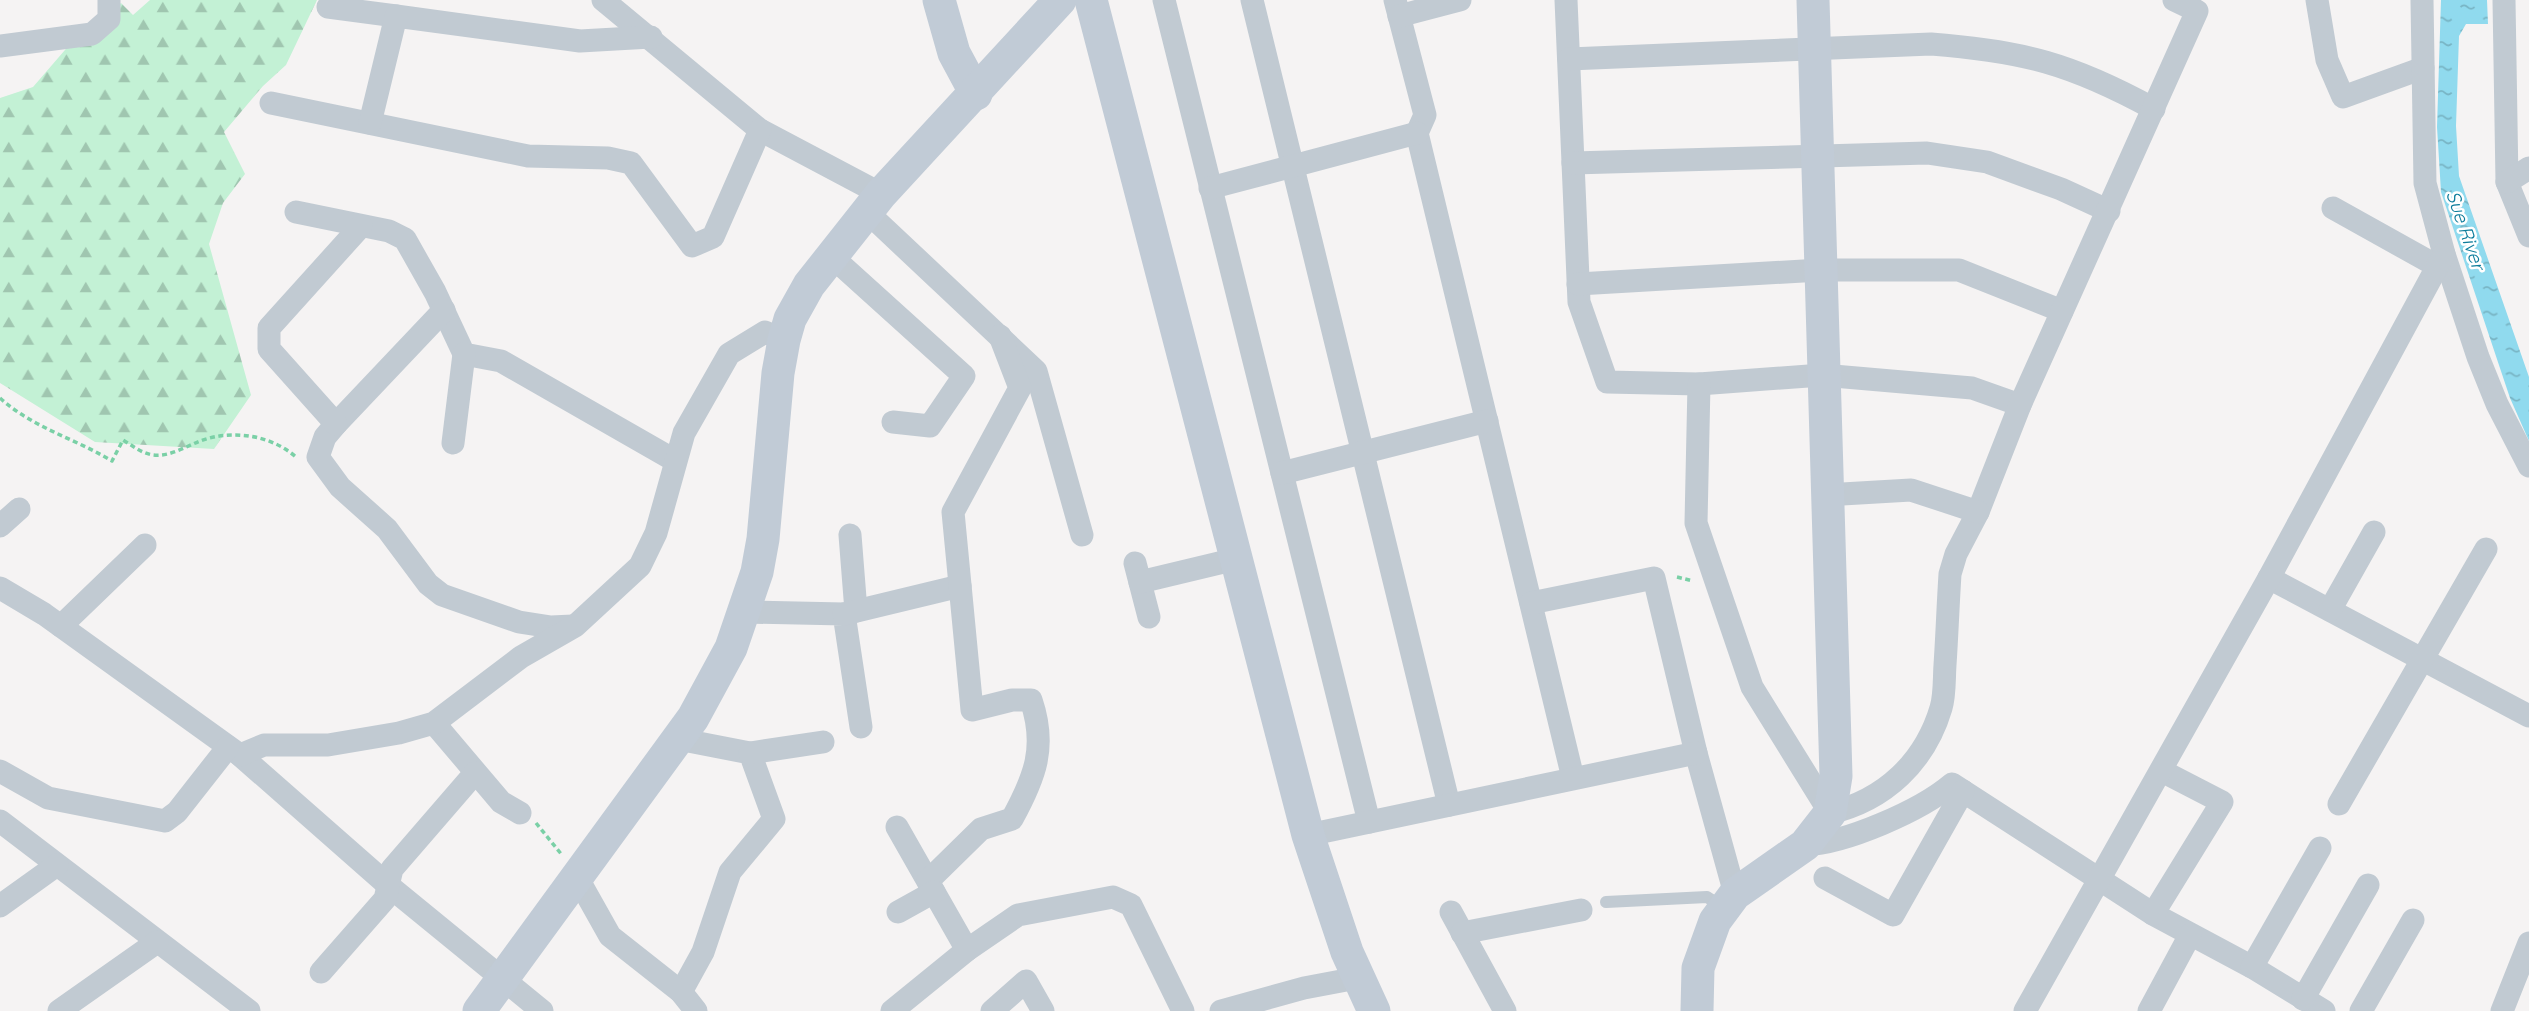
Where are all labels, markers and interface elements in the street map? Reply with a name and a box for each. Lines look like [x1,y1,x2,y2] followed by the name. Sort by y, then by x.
[2441,187,2492,275] water label: Sue River

